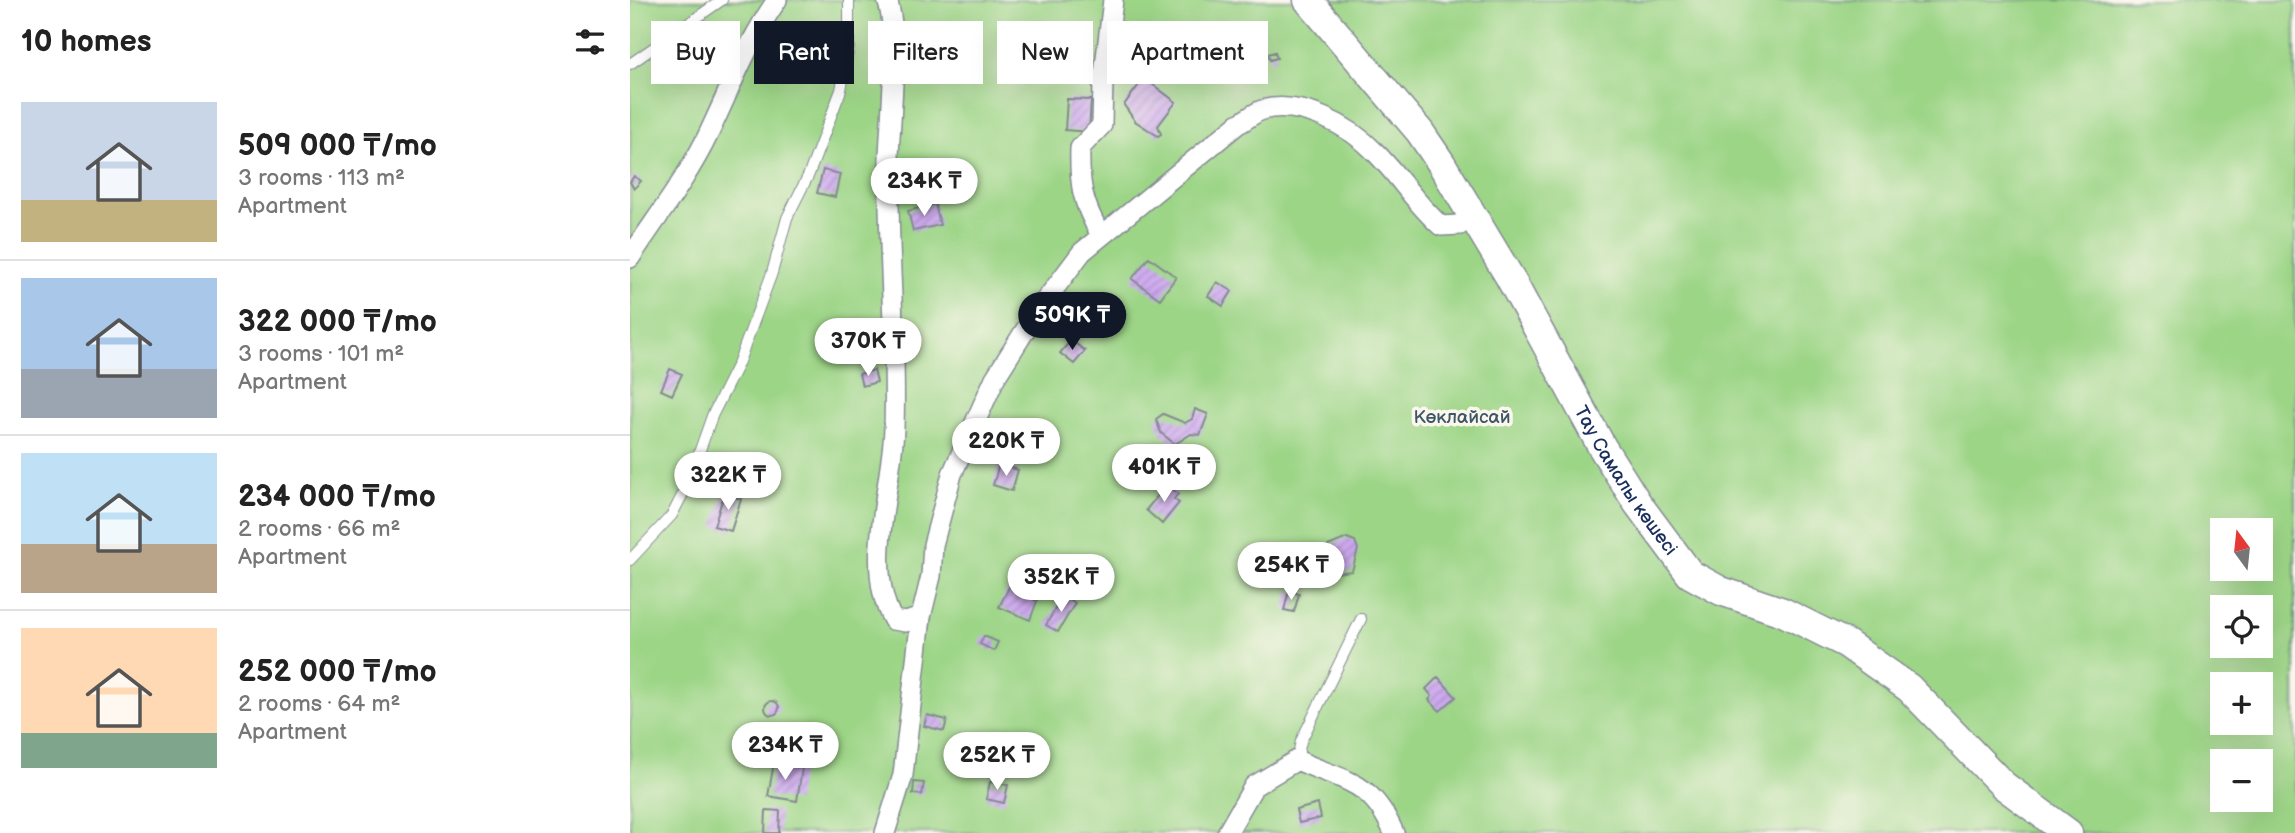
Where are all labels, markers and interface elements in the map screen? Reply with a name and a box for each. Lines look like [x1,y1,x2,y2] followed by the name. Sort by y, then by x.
[651,21,740,84] chip: Buy
[754,21,854,84] chip: Rent
[868,21,983,84] chip: Filters
[997,21,1093,84] chip: New
[1107,21,1268,84] chip: Apartment
[571,23,609,61] icon: filters
[21,24,152,60] text: 10 homes
[238,128,437,164] text: 509 000 ₸/mo
[77,130,161,214] icon: home
[867,158,981,218] pin: 234K ₸
[238,164,405,192] text: 3 rooms · 113 m²
[887,167,961,195] text: 234K ₸
[238,192,347,220] text: Apartment
[1015,292,1129,352] pin: 509K ₸
[1034,301,1110,329] text: 509K ₸
[238,304,437,340] text: 322 000 ₸/mo
[77,306,161,390] icon: home
[811,318,925,378] pin: 370K ₸
[831,327,905,355] text: 370K ₸
[238,340,404,368] text: 3 rooms · 101 m²
[238,368,347,396] text: Apartment
[1569,402,1682,560] street label: Тау Самалы көшесі
[1413,406,1511,429] park label: Көклайсай
[949,419,1063,478] pin: 220K ₸
[968,427,1044,455] text: 220K ₸
[1107,444,1221,504] pin: 401K ₸
[671,452,785,512] pin: 322K ₸
[1128,453,1200,481] text: 401K ₸
[690,461,766,489] text: 322K ₸
[238,479,436,515] text: 234 000 ₸/mo
[77,481,161,565] icon: home
[238,515,400,543] text: 2 rooms · 66 m²
[2210,518,2273,581] north arrow
[2210,518,2273,812] map controls
[1234,542,1348,602] pin: 254K ₸
[238,543,347,571] text: Apartment
[1253,551,1329,579] text: 254K ₸
[1004,554,1118,614] pin: 352K ₸
[1024,563,1098,591] text: 352K ₸
[2210,595,2273,658] button: locate
[238,654,437,690] text: 252 000 ₸/mo
[77,656,161,740] icon: home
[2210,672,2273,735] button: +
[238,690,400,718] text: 2 rooms · 64 m²
[238,718,347,746] text: Apartment
[728,722,842,782] pin: 234K ₸
[748,731,822,759] text: 234K ₸
[940,732,1054,792] pin: 252K ₸
[959,741,1035,769] text: 252K ₸
[2210,749,2273,812] button: −

